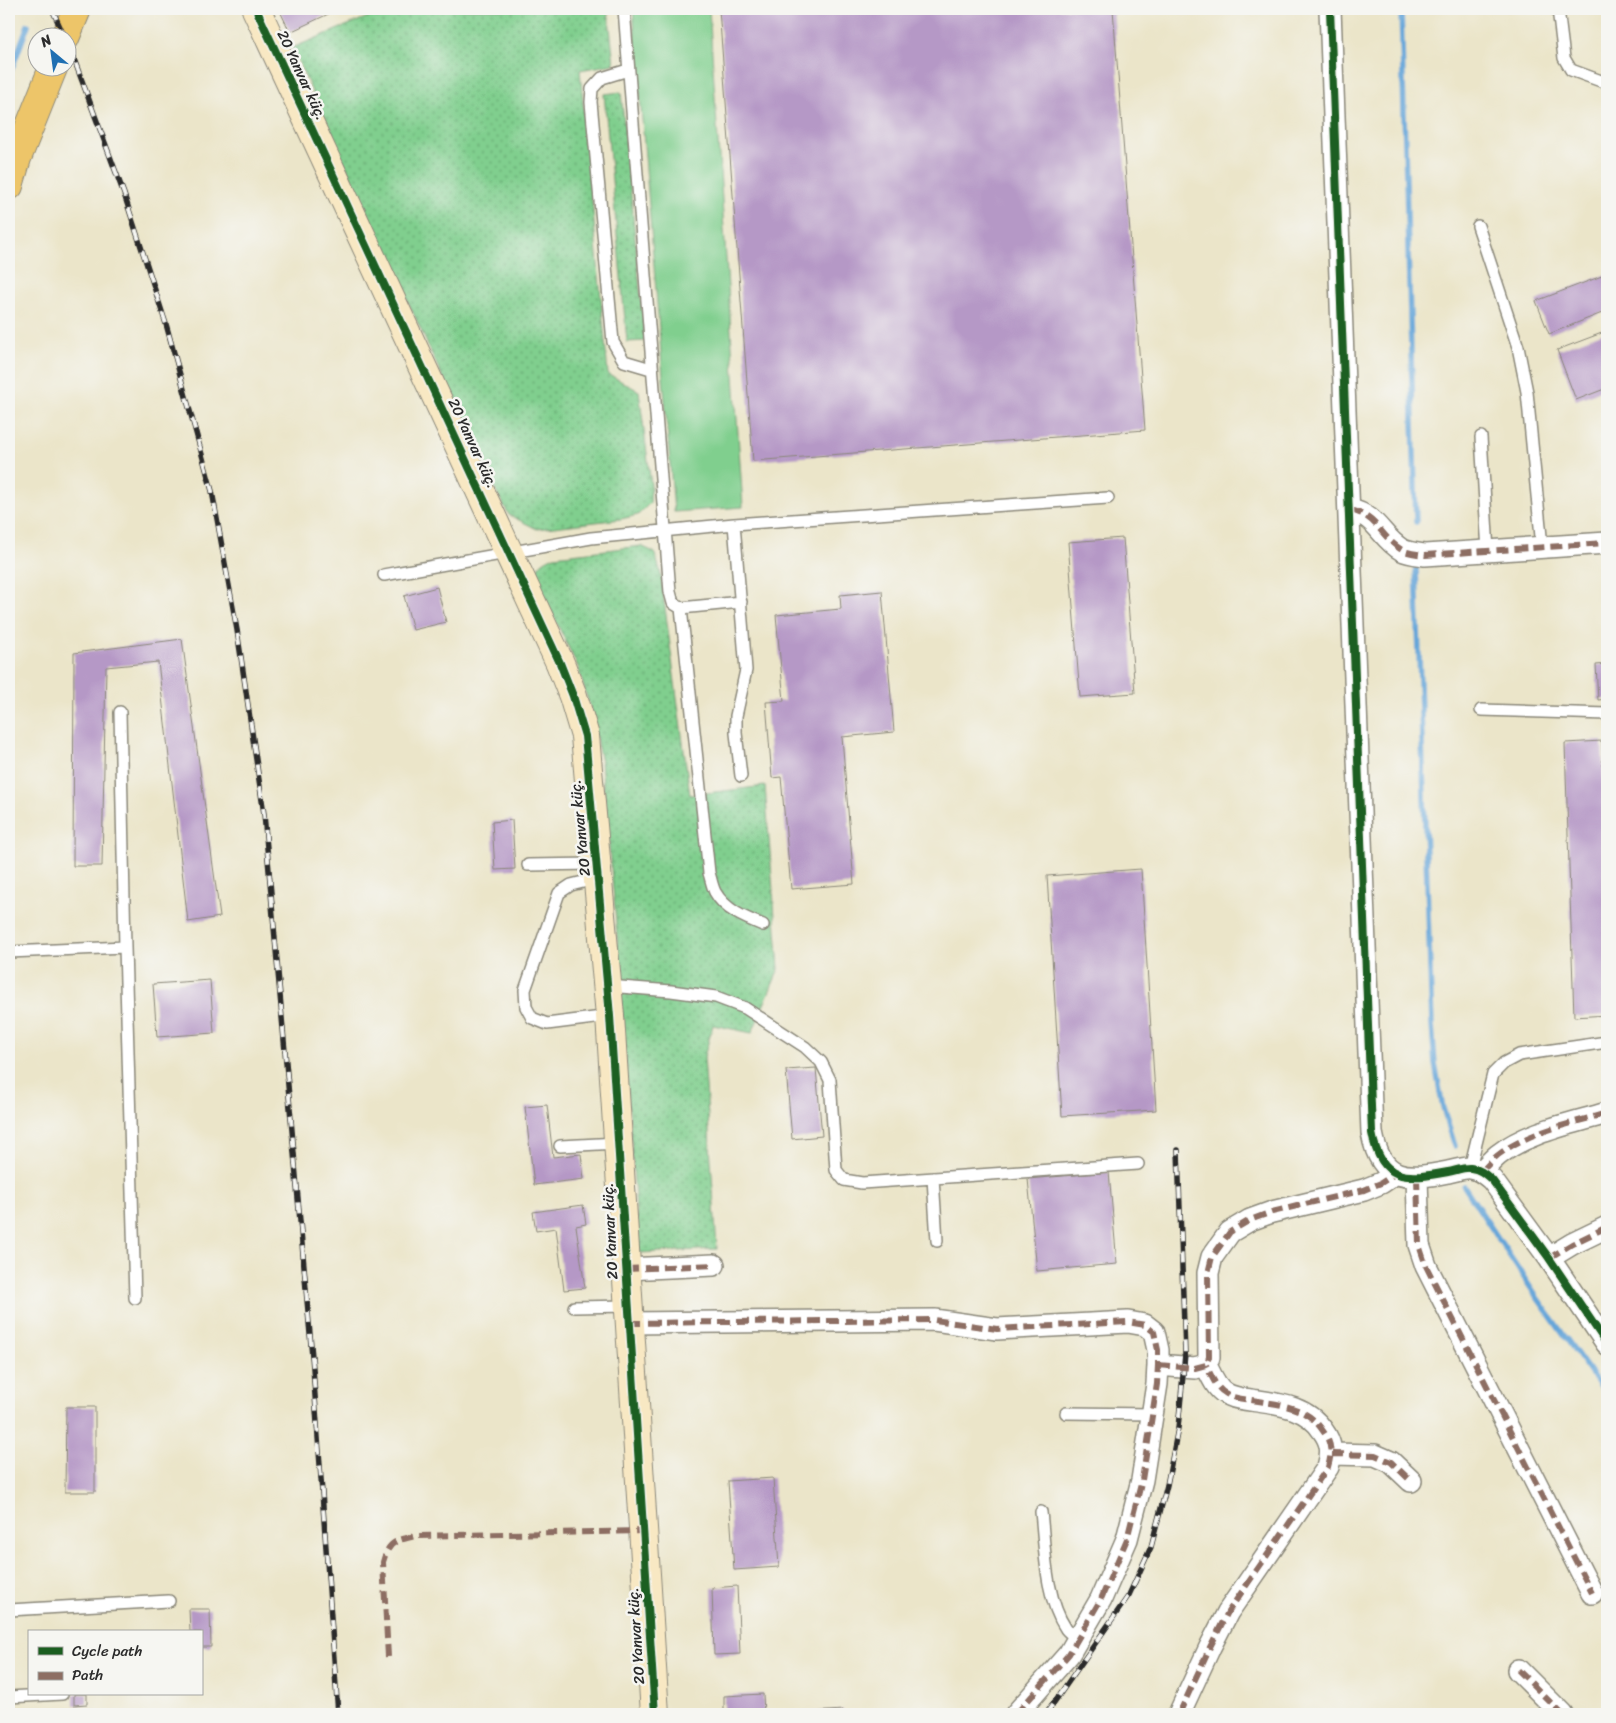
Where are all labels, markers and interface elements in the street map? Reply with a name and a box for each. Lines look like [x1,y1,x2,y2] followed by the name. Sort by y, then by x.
[270,26,334,124] street label: 20 Yanvar küç.
[28,28,78,78] north arrow
[35,28,57,55] text: N
[441,394,505,492] street label: 20 Yanvar küç.
[562,778,598,878] street label: 20 Yanvar küç.
[594,1182,626,1280] street label: 20 Yanvar küç.
[620,1587,652,1685] street label: 20 Yanvar küç.
[28,1630,202,1696] legend
[72,1638,143,1664] text: Cycle path
[72,1662,103,1688] text: Path

